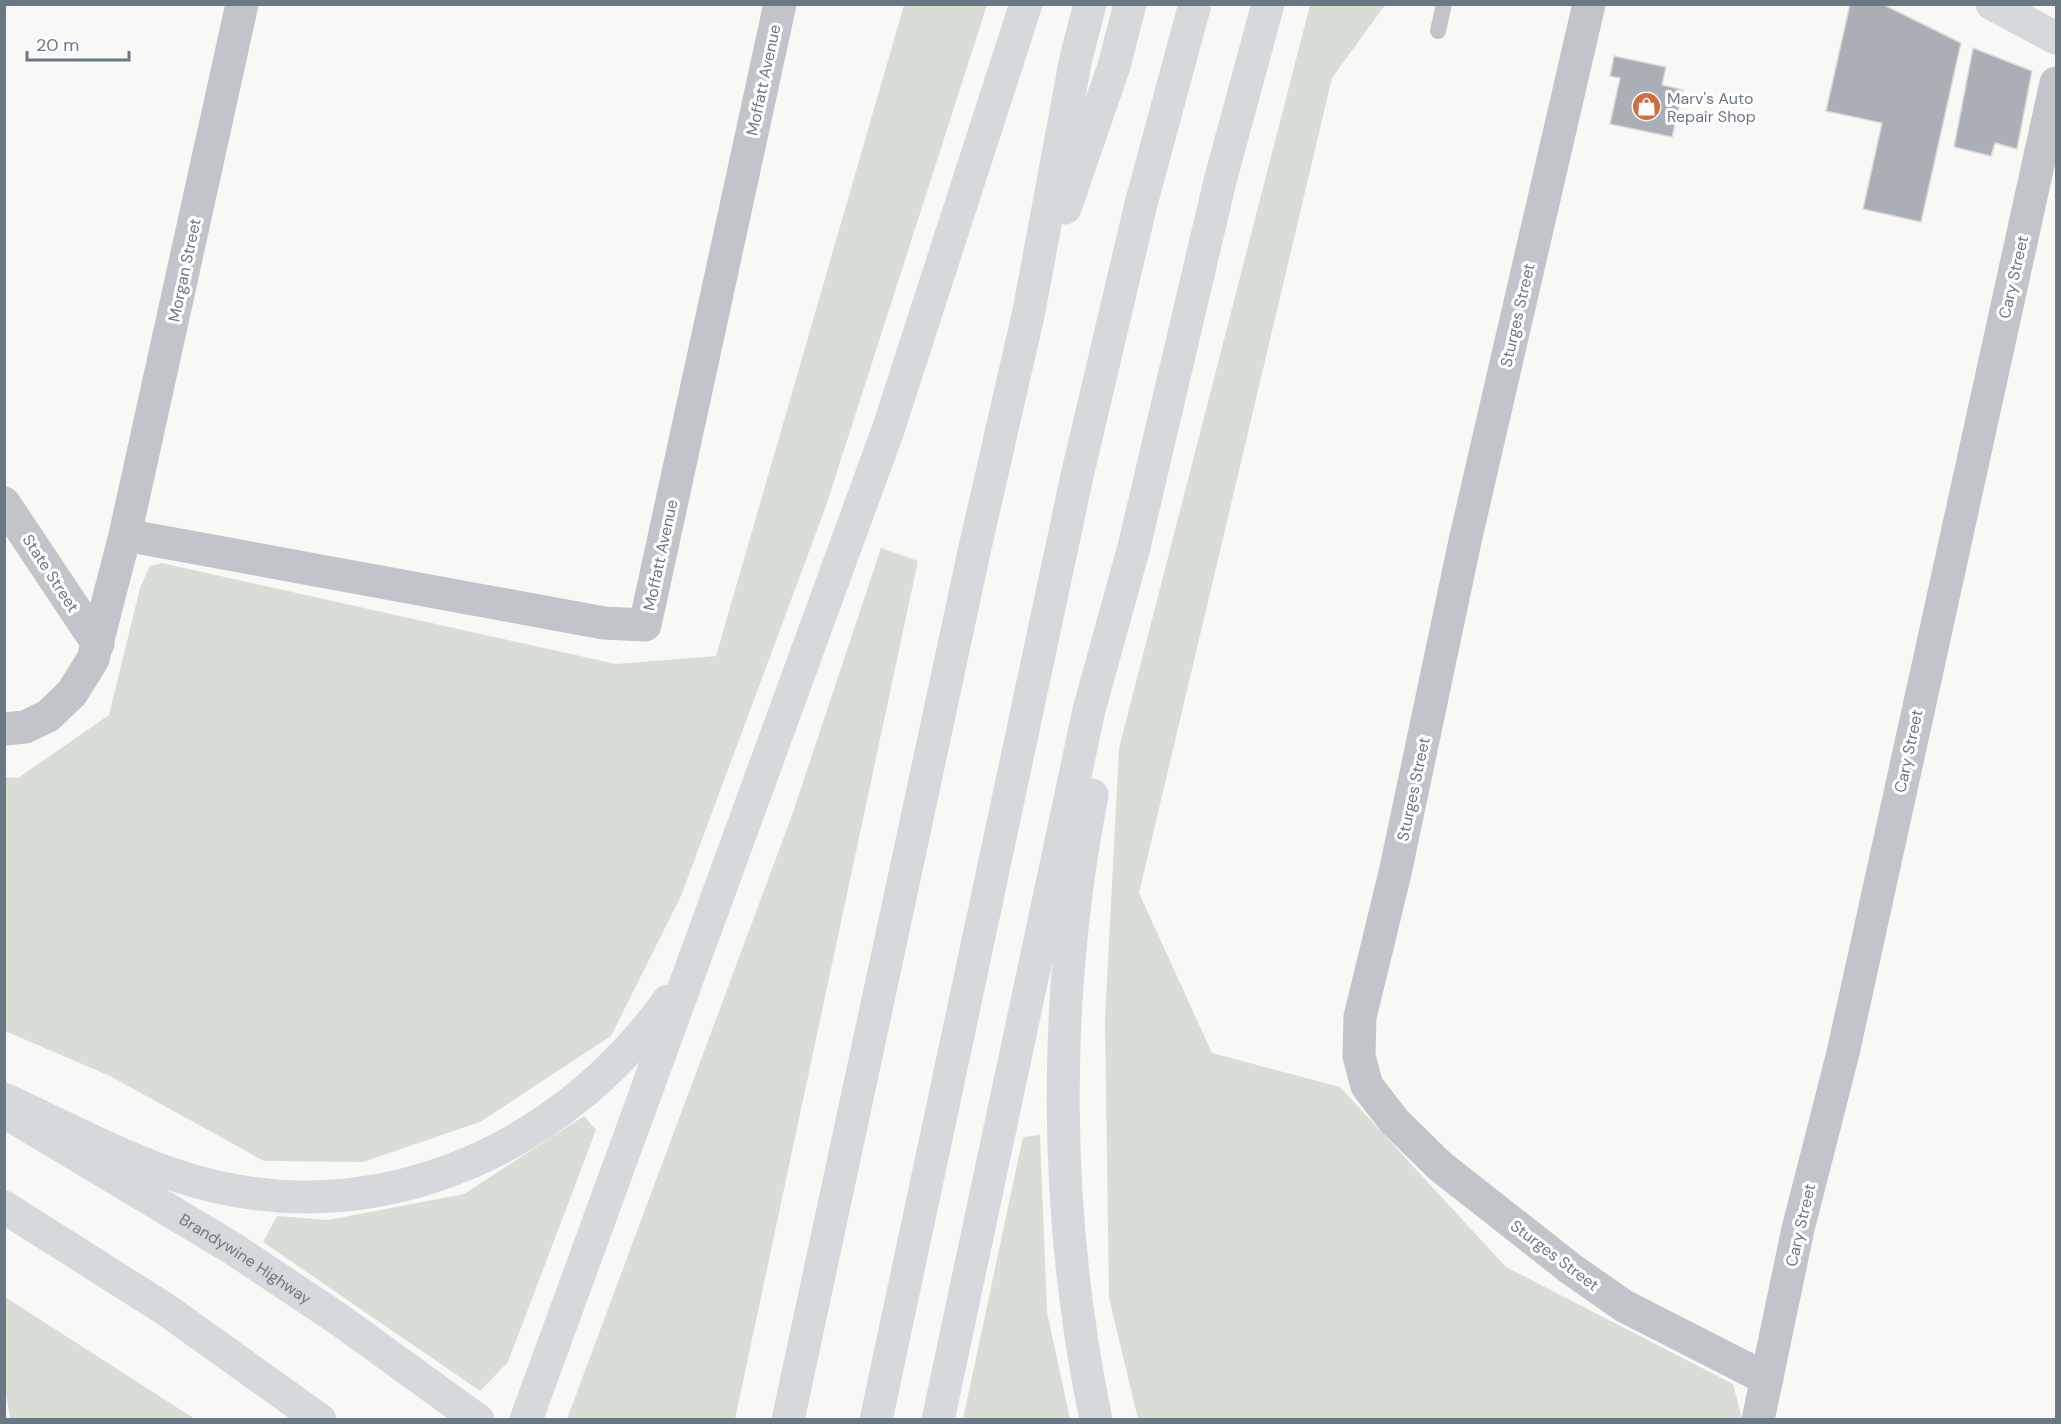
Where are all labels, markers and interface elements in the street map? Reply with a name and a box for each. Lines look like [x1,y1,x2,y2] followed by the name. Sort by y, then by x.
[741,23,786,138] street label: Moffatt Avenue
[27,24,129,62] scale bar
[36,33,79,57] text: 20 m
[1667,88,1756,127] place label: Marv's Auto Repair Shop
[1630,91,1662,123] shop icon: Marv's Auto Repair Shop
[163,217,206,324] street label: Morgan Street
[1994,234,2033,321] street label: Cary Street
[1495,261,1540,369] street label: Sturges Street
[638,498,683,613] street label: Moffatt Avenue
[18,530,84,616] street label: State Street
[1889,708,1928,795] street label: Cary Street
[1392,735,1435,843] street label: Sturges Street
[1781,1182,1820,1269] street label: Cary Street
[175,1209,316,1309] street label: Brandywine Highway
[1506,1215,1603,1296] street label: Sturges Street

